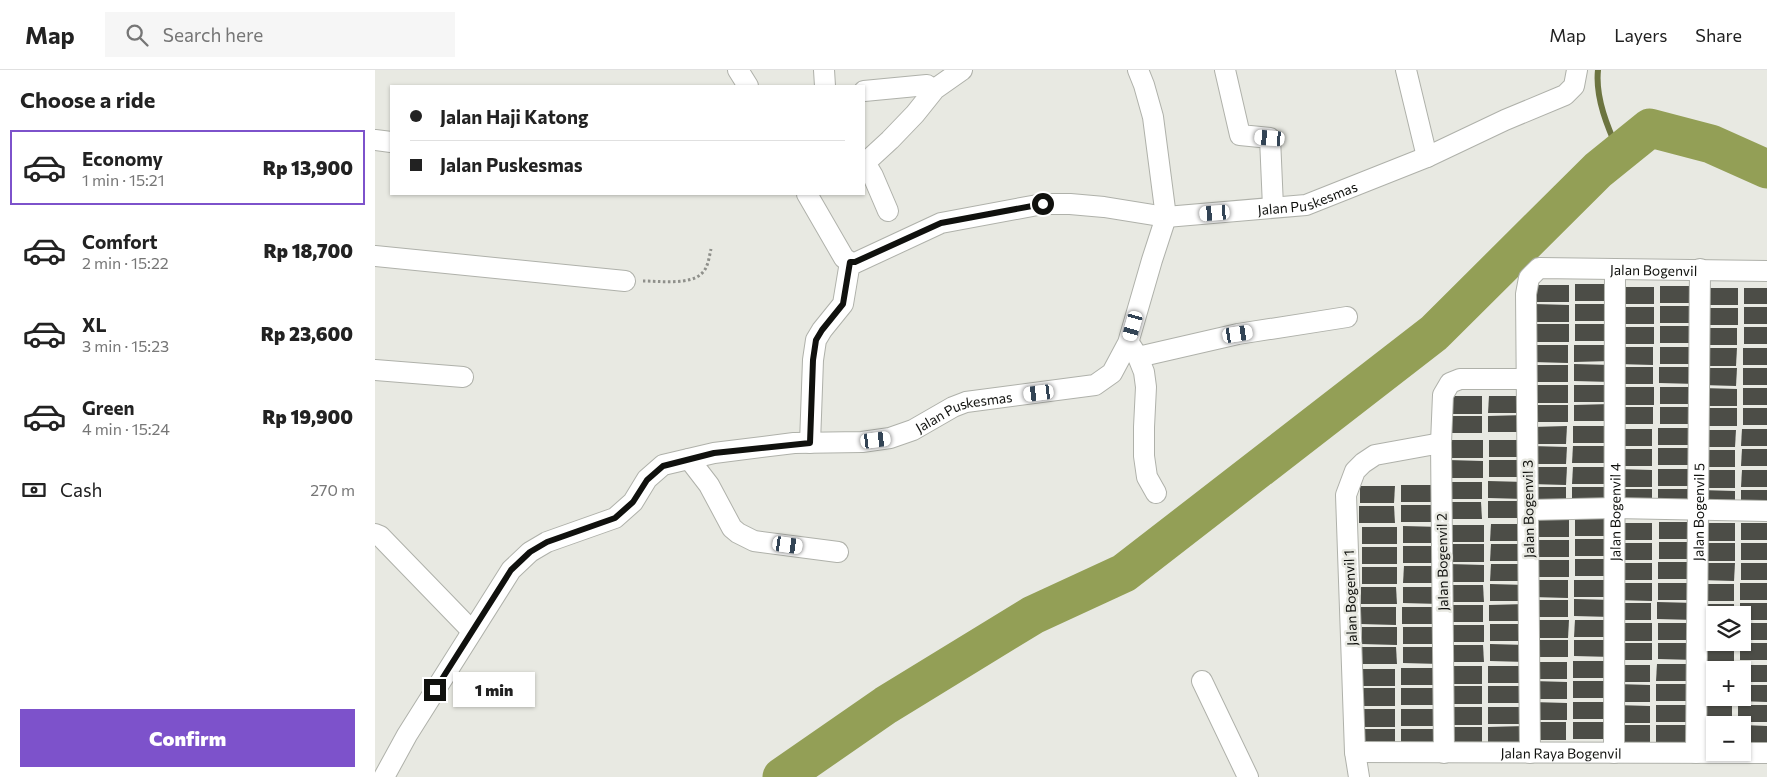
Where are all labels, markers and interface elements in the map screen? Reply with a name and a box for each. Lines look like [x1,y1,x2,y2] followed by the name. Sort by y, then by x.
[105,12,455,57] search box
[25,20,75,49] text: Map
[123,21,151,49] icon: search
[163,23,263,46] text: Search here
[1549,24,1586,46] text: Map
[1614,24,1667,46] text: Layers
[1695,24,1742,46] text: Share
[20,86,155,113] text: Choose a ride
[440,105,588,128] text: Jalan Haji Katong
[1254,129,1285,147] car
[22,145,67,190] icon: car
[82,147,163,170] text: Economy
[440,153,583,176] text: Jalan Puskesmas
[263,156,353,179] text: Rp 13,900
[82,170,165,189] text: 1 min · 15:21
[1257,177,1360,218] street label: Jalan Puskesmas
[1032,193,1054,215] route start
[1199,204,1230,222] car
[22,228,67,273] icon: car
[82,230,158,253] text: Comfort
[263,239,353,262] text: Rp 18,700
[82,253,169,272] text: 2 min · 15:22
[1610,260,1697,279] street label: Jalan Bogenvil
[1121,310,1144,342] car
[22,311,67,356] icon: car
[82,313,107,336] text: XL
[261,322,353,345] text: Rp 23,600
[1222,324,1253,344] car
[82,336,169,355] text: 3 min · 15:23
[1023,384,1054,402] car
[912,387,1013,436] street label: Jalan Puskesmas
[22,394,67,439] icon: car
[82,396,134,419] text: Green
[262,405,353,428] text: Rp 19,900
[82,419,170,438] text: 4 min · 15:24
[860,431,891,449] car
[1519,460,1537,558] street label: Jalan Bogenvil 3
[1606,462,1623,561] street label: Jalan Bogenvil 4
[1689,463,1707,561] street label: Jalan Bogenvil 5
[20,476,48,504] icon: cash
[60,478,102,501] text: Cash
[310,480,355,499] text: 270 m
[1433,513,1451,611] street label: Jalan Bogenvil 2
[772,535,803,555] car
[1340,550,1360,646] street label: Jalan Bogenvil 1
[1706,606,1751,761] map controls
[1706,606,1751,651] button: layers
[1706,661,1751,706] button: +
[453,672,535,708] callout: 1 min
[424,679,446,701] route end
[475,680,513,699] text: 1 min
[20,709,355,767] button: Confirm
[1706,716,1751,761] button: −
[1500,744,1622,761] street label: Jalan Raya Bogenvil

